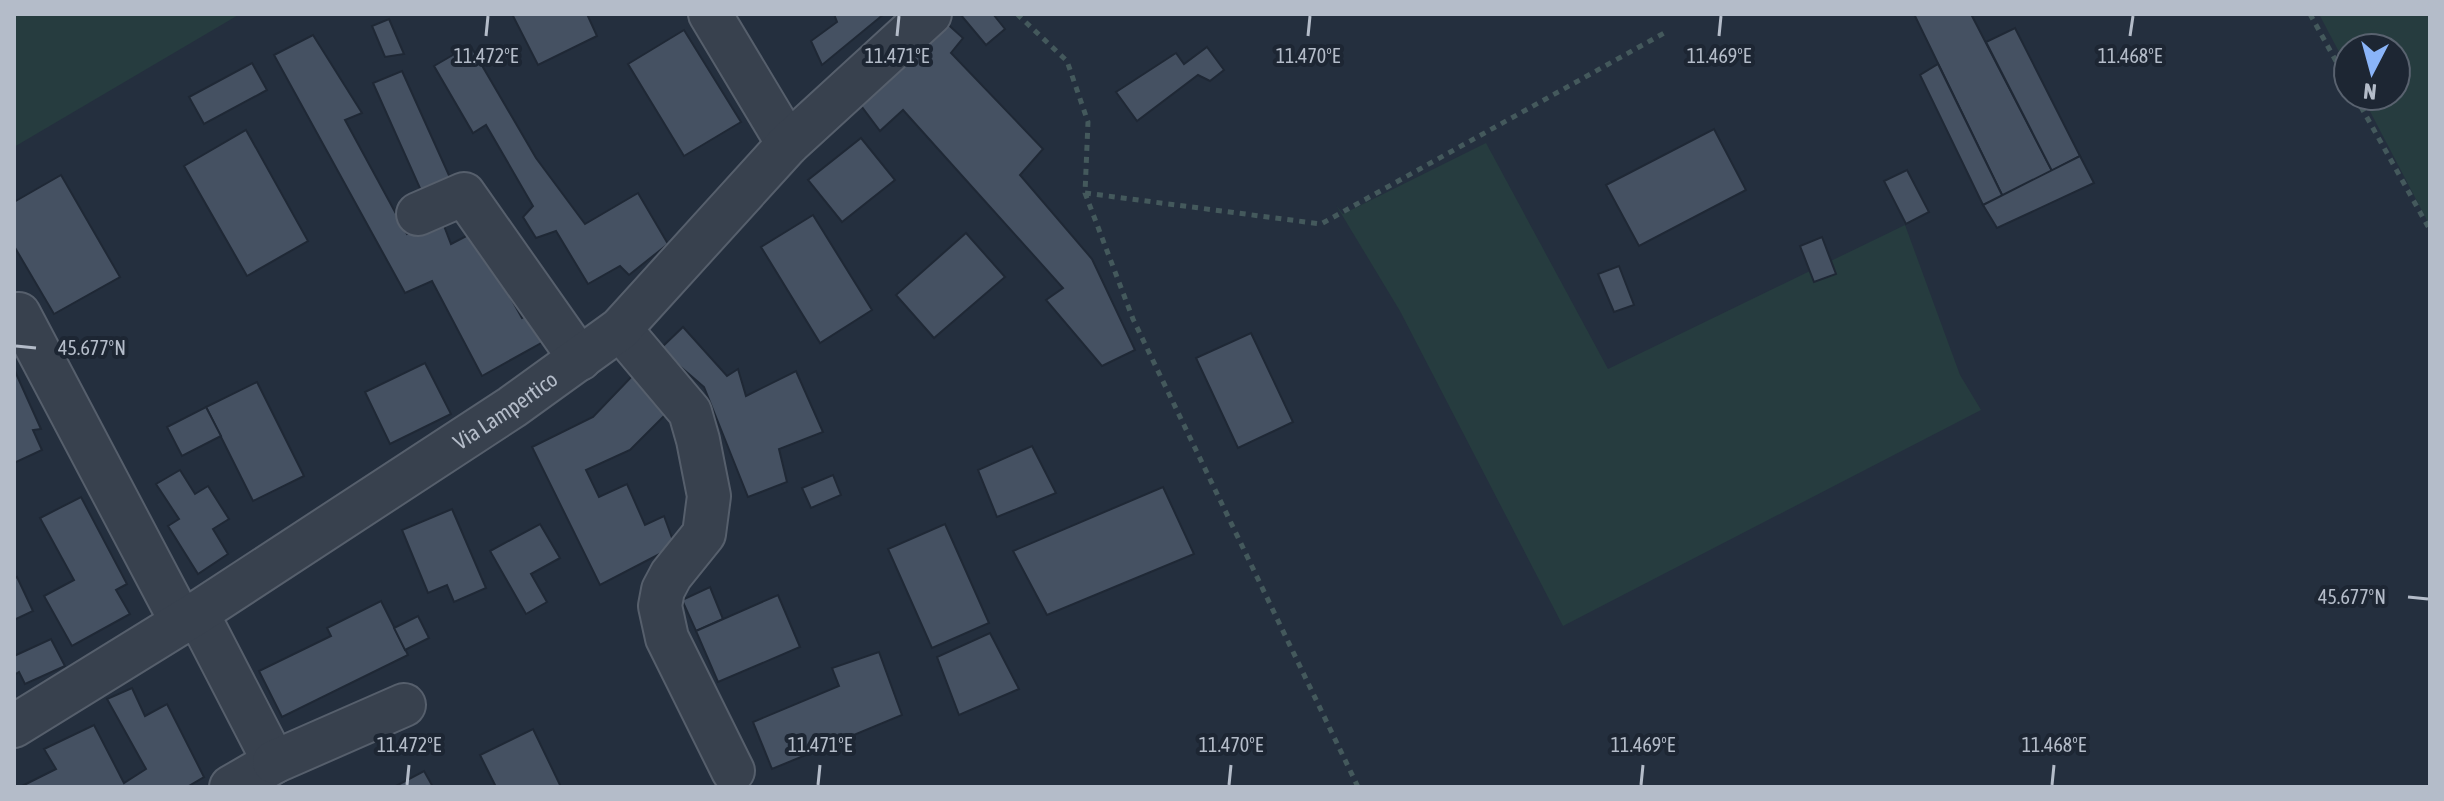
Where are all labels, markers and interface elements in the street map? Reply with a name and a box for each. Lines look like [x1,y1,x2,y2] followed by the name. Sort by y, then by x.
[2332,32,2412,112] north arrow
[454,44,519,67] text: 11.472°E
[865,44,930,67] text: 11.471°E
[1276,44,1341,67] text: 11.470°E
[1687,44,1752,67] text: 11.469°E
[2098,44,2163,67] text: 11.468°E
[2362,78,2378,105] text: N
[58,336,126,359] text: 45.677°N
[448,366,562,455] street label: Via Lampertico
[2318,585,2386,608] text: 45.677°N
[377,733,442,756] text: 11.472°E
[788,733,853,756] text: 11.471°E
[1199,733,1264,756] text: 11.470°E
[1611,733,1676,756] text: 11.469°E
[2022,733,2087,756] text: 11.468°E

